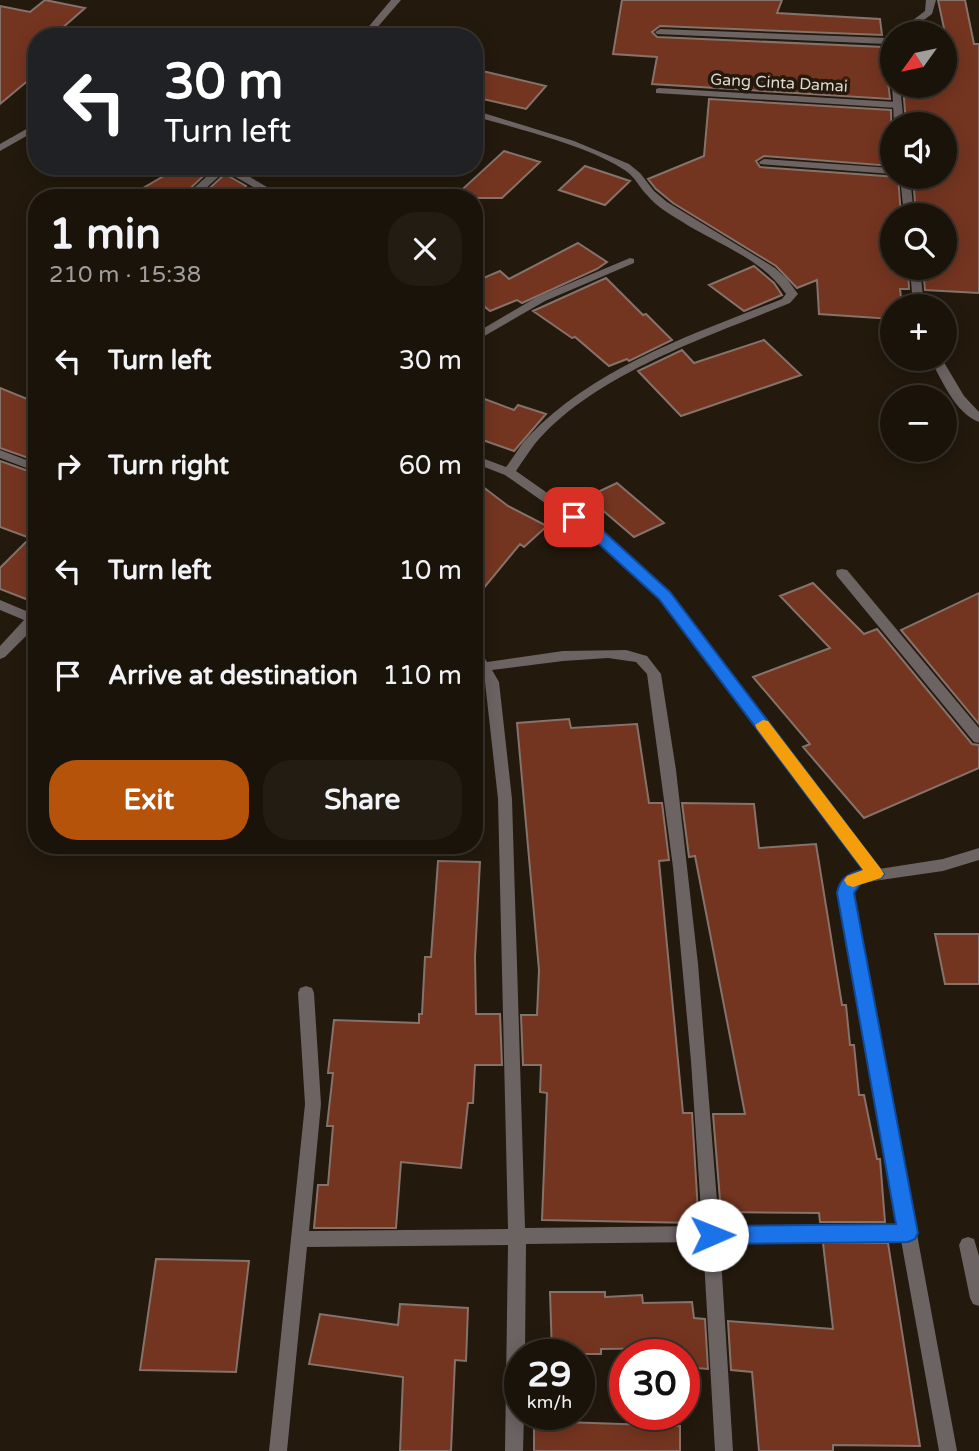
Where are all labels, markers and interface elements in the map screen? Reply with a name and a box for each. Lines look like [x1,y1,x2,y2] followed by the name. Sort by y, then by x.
[880,21,957,98] north arrow
[880,21,957,462] map controls
[164,53,283,112] text: 30 m
[49,56,140,147] icon: left
[710,69,848,97] street label: Gang Cinta Damai
[880,112,957,189] button: sound
[164,113,291,151] text: Turn left
[880,203,957,280] button: search
[49,209,161,260] text: 1 min
[388,212,462,286] button: close
[49,261,201,289] text: 210 m · 15:38
[880,294,957,371] button: +
[49,342,87,380] icon: left
[108,345,211,376] text: Turn left
[399,345,462,376] text: 30 m
[880,385,957,462] button: −
[49,447,87,485] icon: right
[108,450,229,481] text: Turn right
[399,450,462,481] text: 60 m
[544,487,604,547] pin
[555,498,593,536] icon: arrive
[49,552,87,590] icon: left
[108,555,211,586] text: Turn left
[399,555,462,586] text: 10 m
[49,657,87,695] icon: arrive
[108,660,358,691] text: Arrive at destination
[382,660,462,691] text: 110 m
[49,760,249,840] button: Exit
[263,760,462,840] button: Share
[675,1198,749,1272] position arrow
[609,1339,700,1430] speed limit sign: 30
[528,1354,571,1396] text: 29
[527,1391,572,1413] text: km/h

